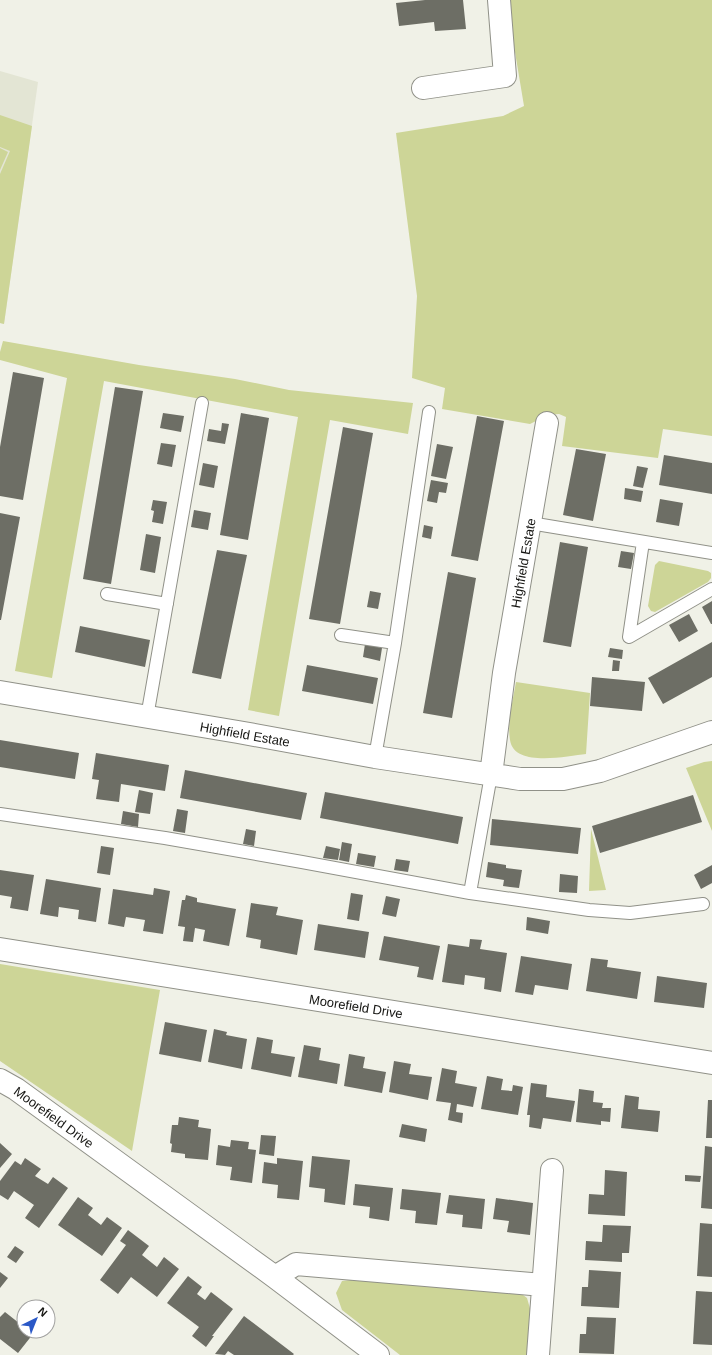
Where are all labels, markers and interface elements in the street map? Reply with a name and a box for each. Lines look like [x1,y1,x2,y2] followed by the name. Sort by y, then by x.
[508,517,539,609] street label: Highfield Estate
[199,719,291,750] street label: Highfield Estate
[308,992,404,1021] street label: Moorefield Drive
[11,1084,96,1151] street label: Moorefield Drive
[16,1299,56,1339] north arrow
[36,1305,50,1319] text: N

